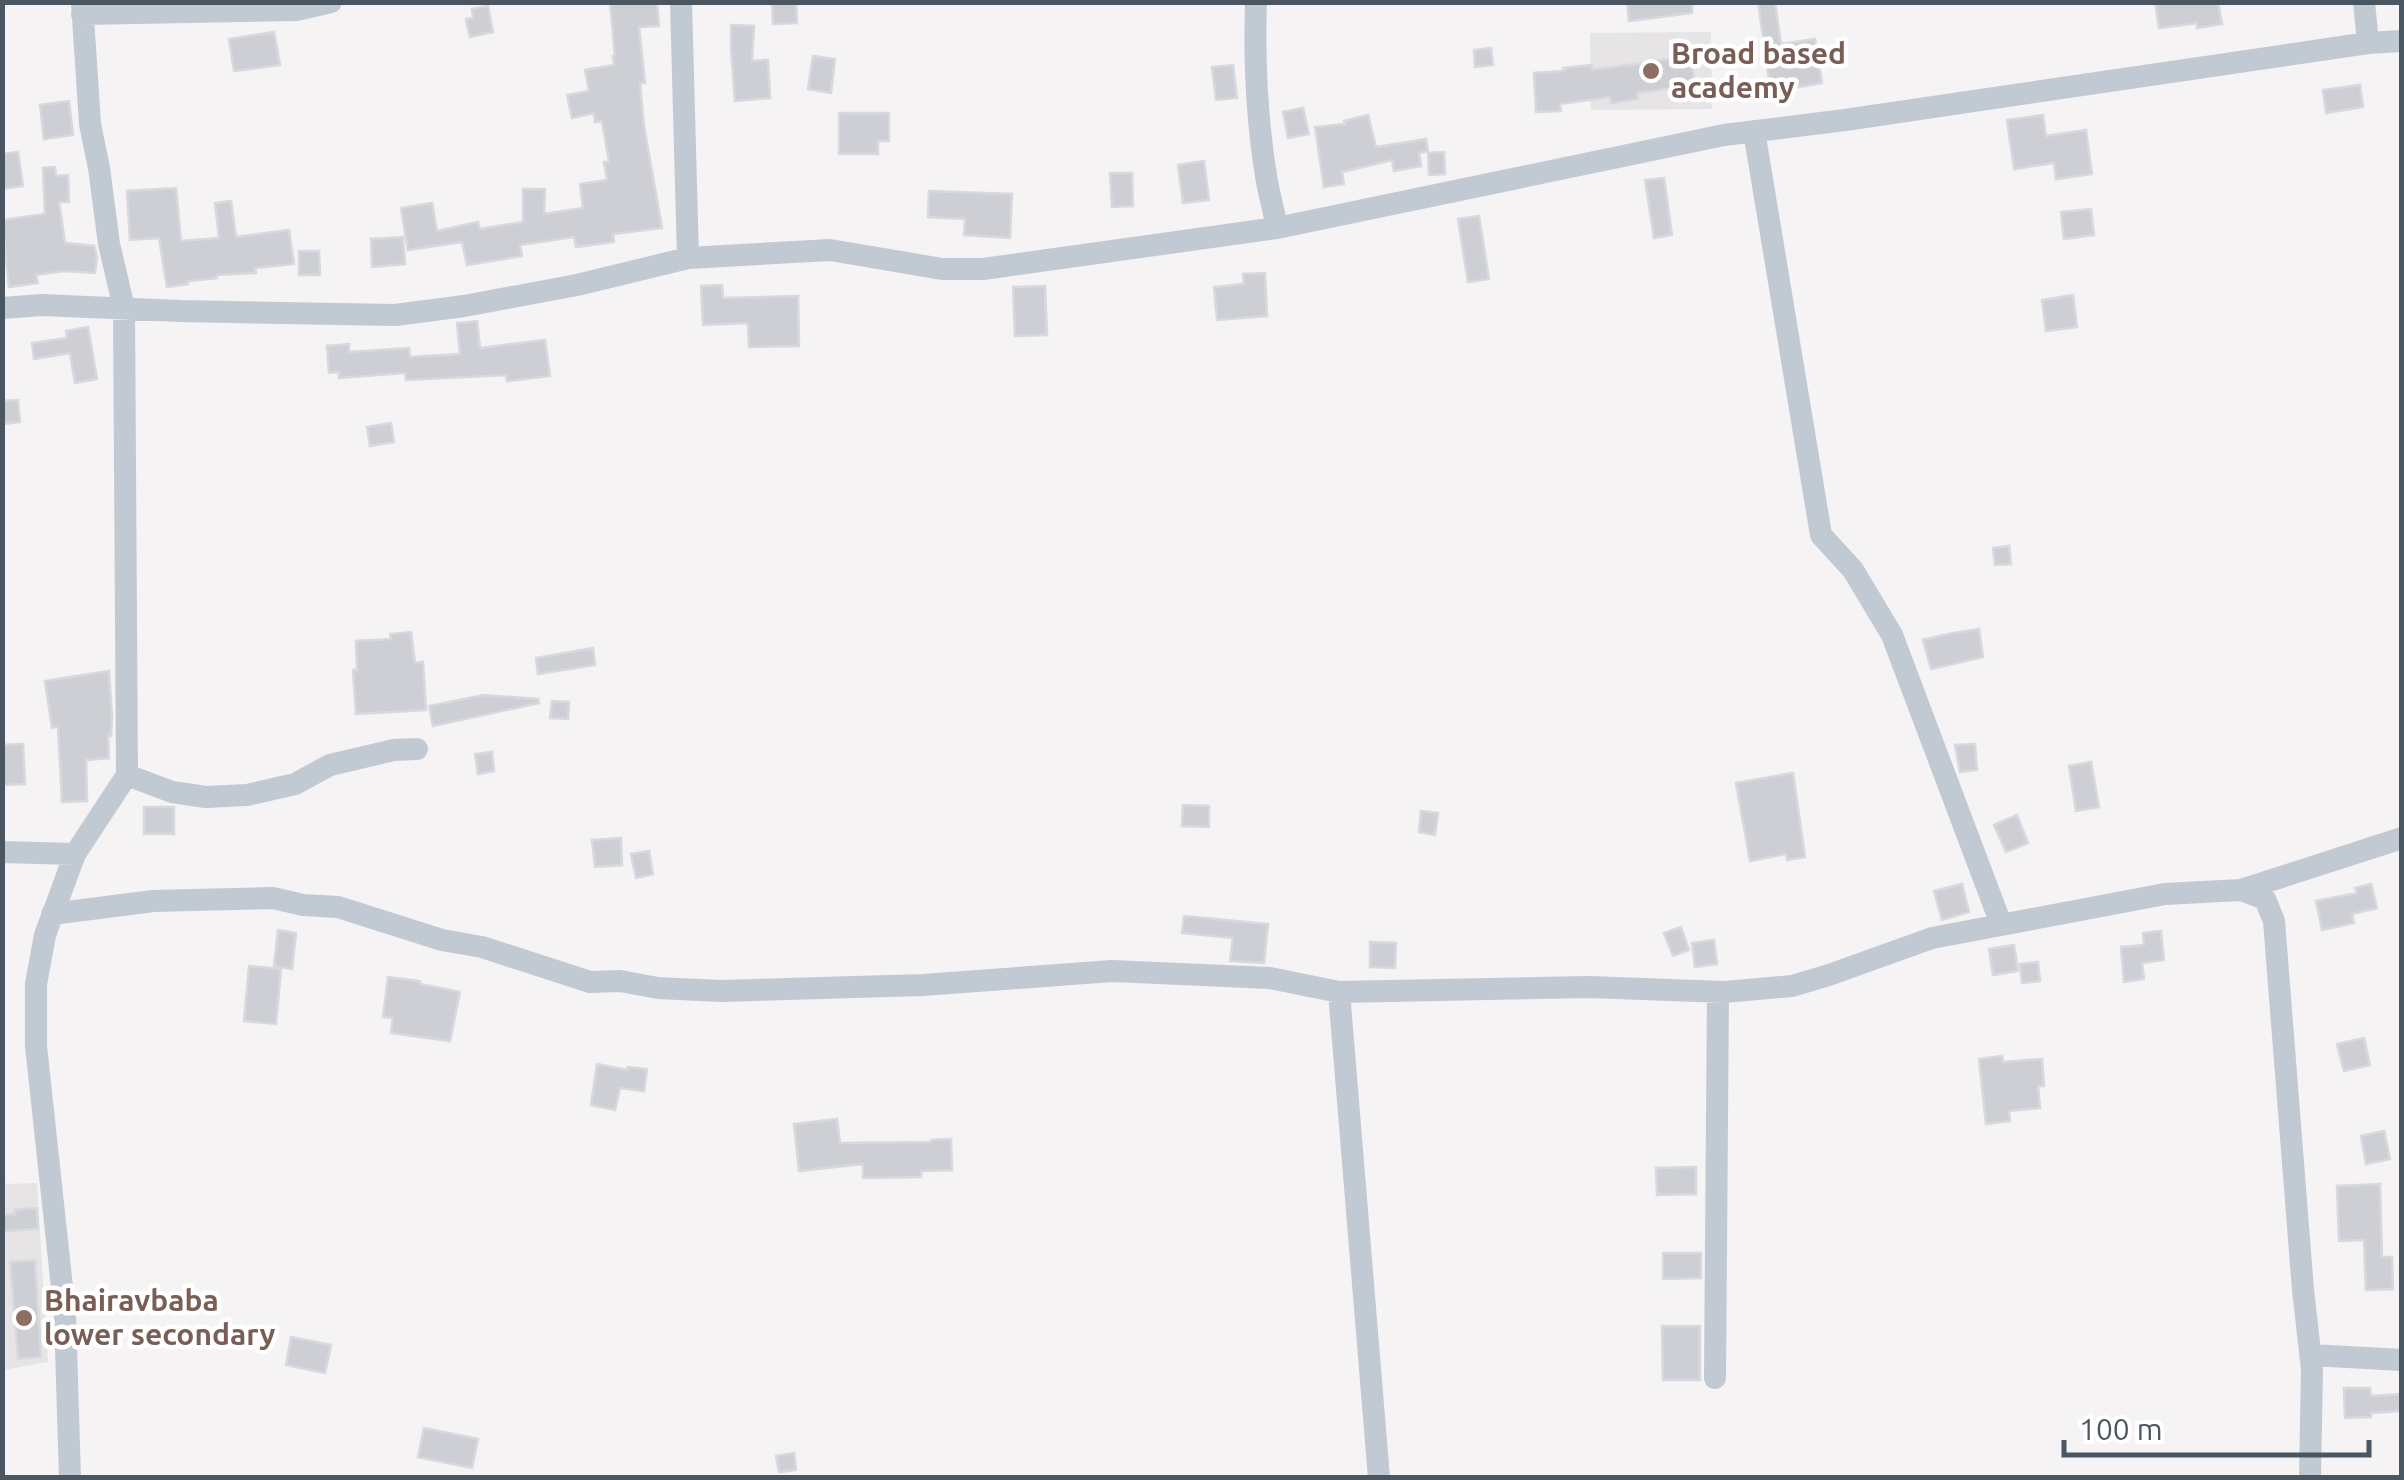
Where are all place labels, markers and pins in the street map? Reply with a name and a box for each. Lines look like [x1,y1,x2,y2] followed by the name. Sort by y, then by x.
[1671,36,1846,104] place label: Broad based academy
[1640,60,1662,82] marker: Broad based academy
[44,1283,275,1351] place label: Bhairavbaba lower secondary
[13,1307,35,1329] marker: Bhairavbaba lower secondary

